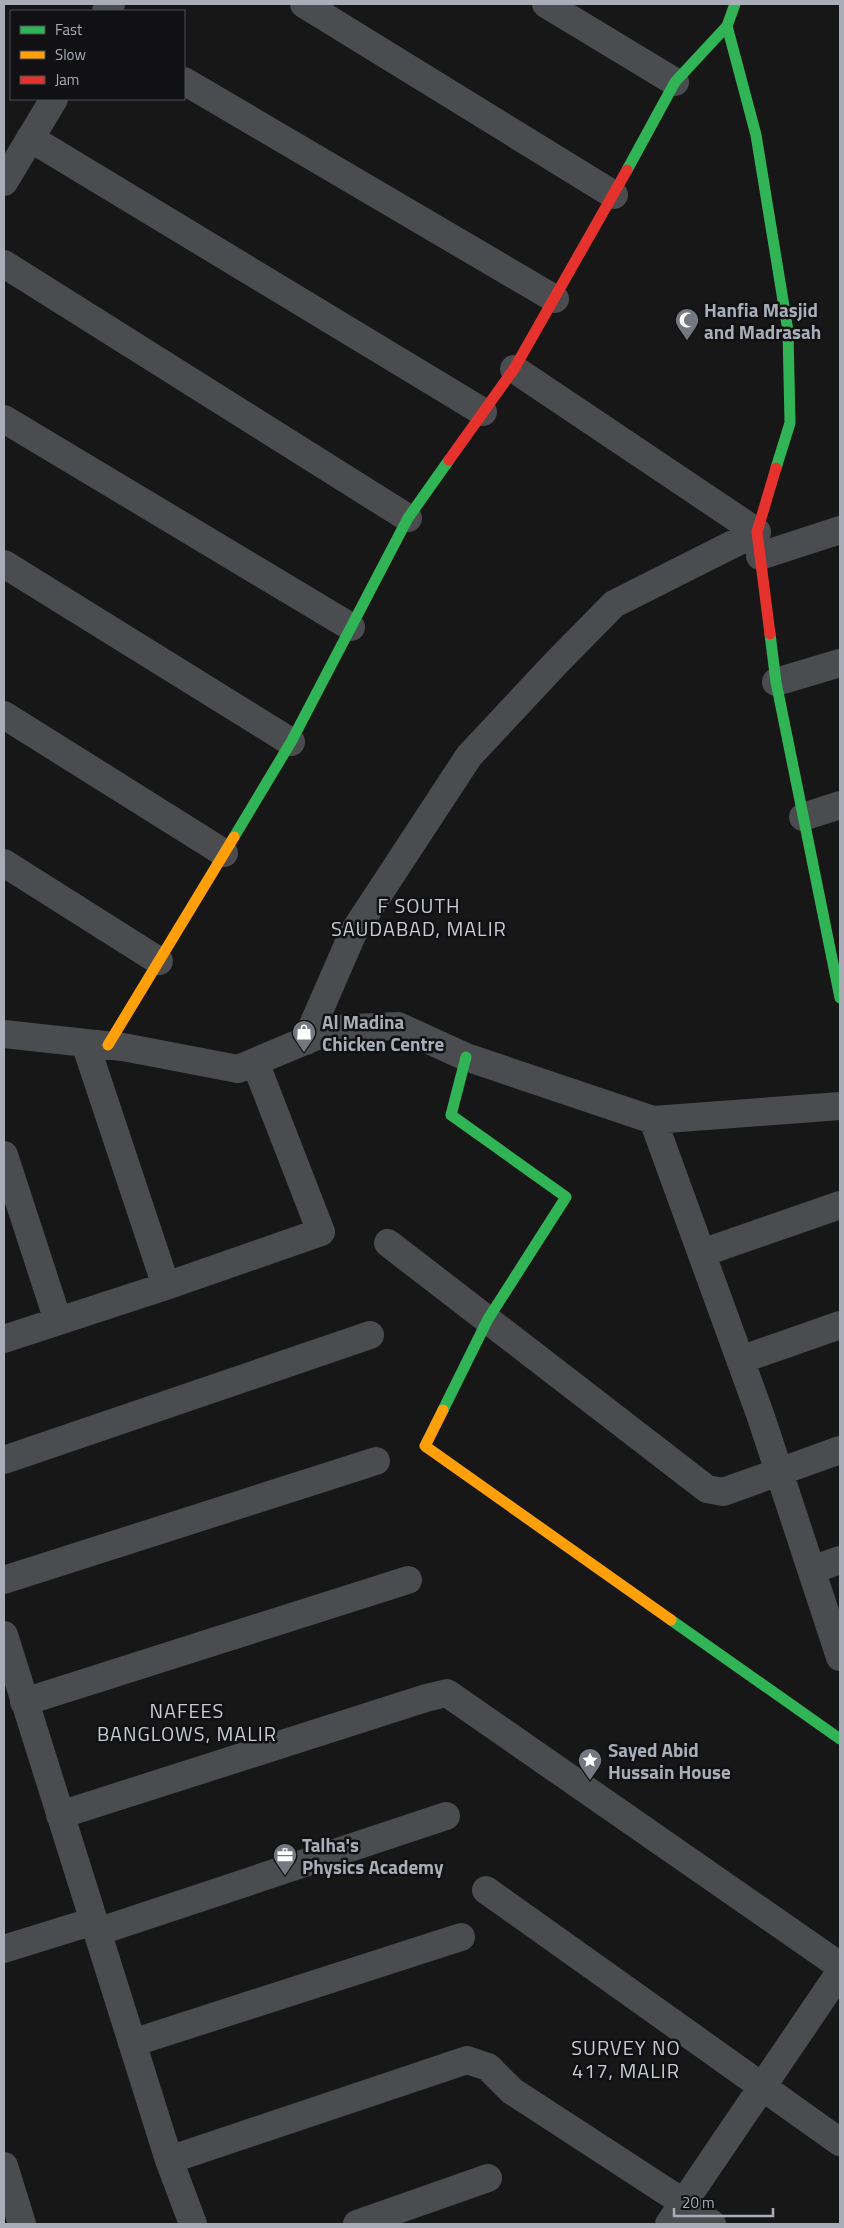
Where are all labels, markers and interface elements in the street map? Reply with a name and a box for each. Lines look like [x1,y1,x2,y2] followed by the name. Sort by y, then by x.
[10,10,185,100] legend
[55,18,83,41] text: Fast
[55,43,86,66] text: Slow
[55,68,79,91] text: Jam
[704,295,821,346] place label: Hanfia Masjid and Madrasah
[674,307,700,341] mosque icon: Hanfia Masjid and Madrasah
[331,890,507,944] district label: F SOUTH SAUDABAD, MALIR
[322,1007,445,1058] place label: Al Madina Chicken Centre
[291,1019,317,1053] shop icon: Al Madina Chicken Centre
[97,1695,277,1749] district label: NAFEES BANGLOWS, MALIR
[608,1735,731,1786] place label: Sayed Abid Hussain House
[577,1747,603,1781] place icon: Sayed Abid Hussain House
[302,1830,444,1881] place label: Talha's Physics Academy
[272,1842,298,1876] office icon: Talha's Physics Academy
[571,2032,681,2086] district label: SURVEY NO 417, MALIR
[674,2186,773,2218] scale bar
[682,2191,715,2214] text: 20 m

